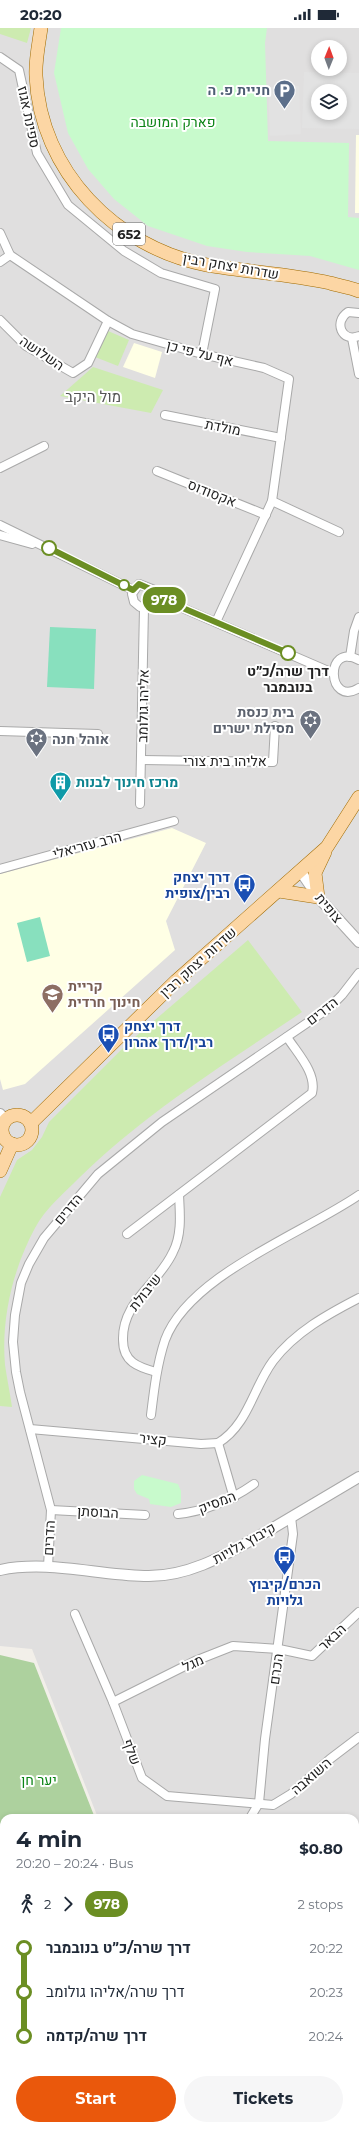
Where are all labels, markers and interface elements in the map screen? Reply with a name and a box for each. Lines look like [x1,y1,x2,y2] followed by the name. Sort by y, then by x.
[20,5,62,24] text: 20:20
[311,40,347,76] north arrow
[311,40,347,120] map controls
[272,77,298,110] parking icon: חניית פ. ה
[208,81,270,99] place label: חניית פ. ה
[14,84,44,150] street label: ספינת אגוז
[311,84,347,120] button: layers
[131,113,215,131] park label: פארק המושבה
[113,223,145,245] road number: 652
[182,249,280,283] street label: שדרות יצחק רבין
[16,332,68,374] street label: השלושה
[165,336,235,370] street label: אף על פי כן
[65,387,121,406] district label: מול היקב
[203,415,243,439] street label: מולדת
[185,475,239,511] street label: אקסודוס
[41,540,57,556] unlabelled marker
[118,579,130,591] unlabelled marker
[141,587,187,613] line badge: 978
[151,591,177,609] text: 978
[280,645,296,661] marker: דרך שרה/כ״ט בנובמבר
[247,662,329,696] place label: דרך שרה/כ״ט בנובמבר
[133,669,153,743] street label: אליהו גולומב
[213,703,294,737] place label: בית כנסת מסילת ישרים
[297,707,323,740] synagogue icon: בית כנסת מסילת ישרים
[24,726,50,759] synagogue icon: אוהל חנה
[52,730,109,748] place label: אוהל חנה
[183,752,267,770] street label: אליהו בית צורי
[47,769,73,802] building icon: מרכז חינוך לבנות
[76,773,178,791] place label: מרכז חינוך לבנות
[51,827,123,863] street label: הרב עזריאלי
[165,868,230,902] place label: דרך יצחק רבין/צופית
[232,872,258,905] bus stop icon: דרך יצחק רבין/צופית
[311,889,347,927] street label: צופית
[156,923,240,1001] street label: שדרות יצחק רבין
[68,977,140,1011] place label: קריית חינוך חרדית
[39,981,65,1014] school or university icon: קריית חינוך חרדית
[302,993,342,1029] street label: הדרים
[124,1017,213,1051] place label: דרך יצחק רבין/דרך אהרון
[95,1021,121,1054] bus stop icon: דרך יצחק רבין/דרך אהרון
[50,1190,86,1228] street label: הדרים
[125,1270,165,1314] street label: שיבולת
[138,1429,168,1449] street label: קציר
[196,1487,238,1517] street label: המסיק
[77,1502,119,1522] street label: הבוסתן
[209,1518,279,1568] street label: קיבוץ גלויות
[39,1520,59,1556] street label: הדרים
[272,1543,298,1576] bus stop icon: הכרם/קיבוץ גלויות
[249,1575,321,1609] place label: הכרם/קיבוץ גלויות
[314,1620,350,1654] street label: הבאר
[179,1650,207,1676] street label: מגל
[265,1652,287,1686] street label: הכרם
[119,1736,145,1768] street label: שלף
[287,1753,335,1799] street label: השואבה
[21,1771,57,1789] park label: יער חן
[16,1826,82,1853] text: 4 min
[299,1839,343,1858] text: $0.80
[16,1855,133,1871] text: 20:20 – 20:24 · Bus
[16,1893,38,1915] icon: walk
[57,1893,79,1915] icon: forward
[93,1895,120,1913] text: 978
[44,1896,51,1912] text: 2
[298,1896,343,1912] text: 2 stops
[46,1938,191,1957] text: דרך שרה/כ״ט בנובמבר
[310,1940,343,1956] text: 20:22
[46,1982,184,2001] text: דרך שרה/אליהו גולומב
[310,1984,343,2000] text: 20:23
[46,2026,147,2045] text: דרך שרה/קדמה
[309,2028,343,2044] text: 20:24
[16,2076,176,2122] button: Start
[184,2076,343,2122] button: Tickets

